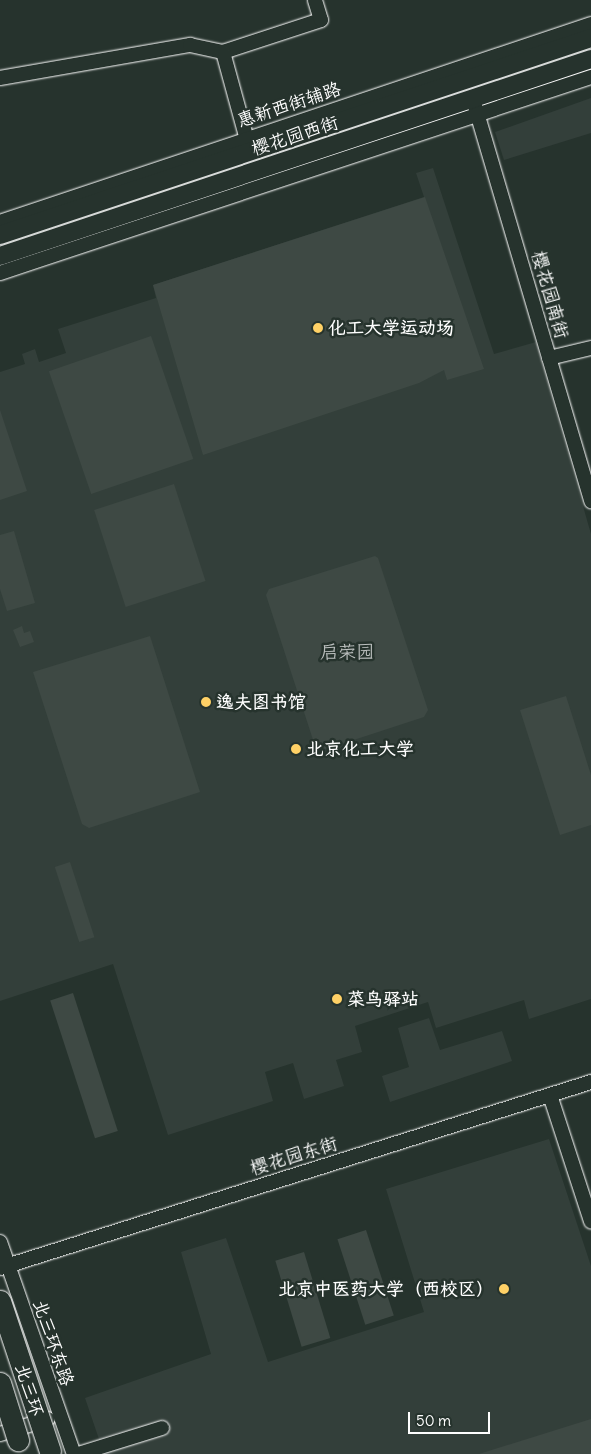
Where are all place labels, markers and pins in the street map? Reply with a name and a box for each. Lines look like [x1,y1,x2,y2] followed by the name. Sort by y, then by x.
[328,317,454,339] place label: 化工大学运动场
[312,322,324,334] marker: 化工大学运动场
[216,691,306,713] place label: 逸夫图书馆
[200,696,212,708] marker: 逸夫图书馆
[306,738,414,760] place label: 北京化工大学
[290,743,302,755] marker: 北京化工大学
[347,988,419,1010] place label: 菜鸟驿站
[331,993,343,1005] marker: 菜鸟驿站
[278,1278,494,1300] place label: 北京中医药大学（西校区）
[498,1283,510,1295] marker: 北京中医药大学（西校区）

